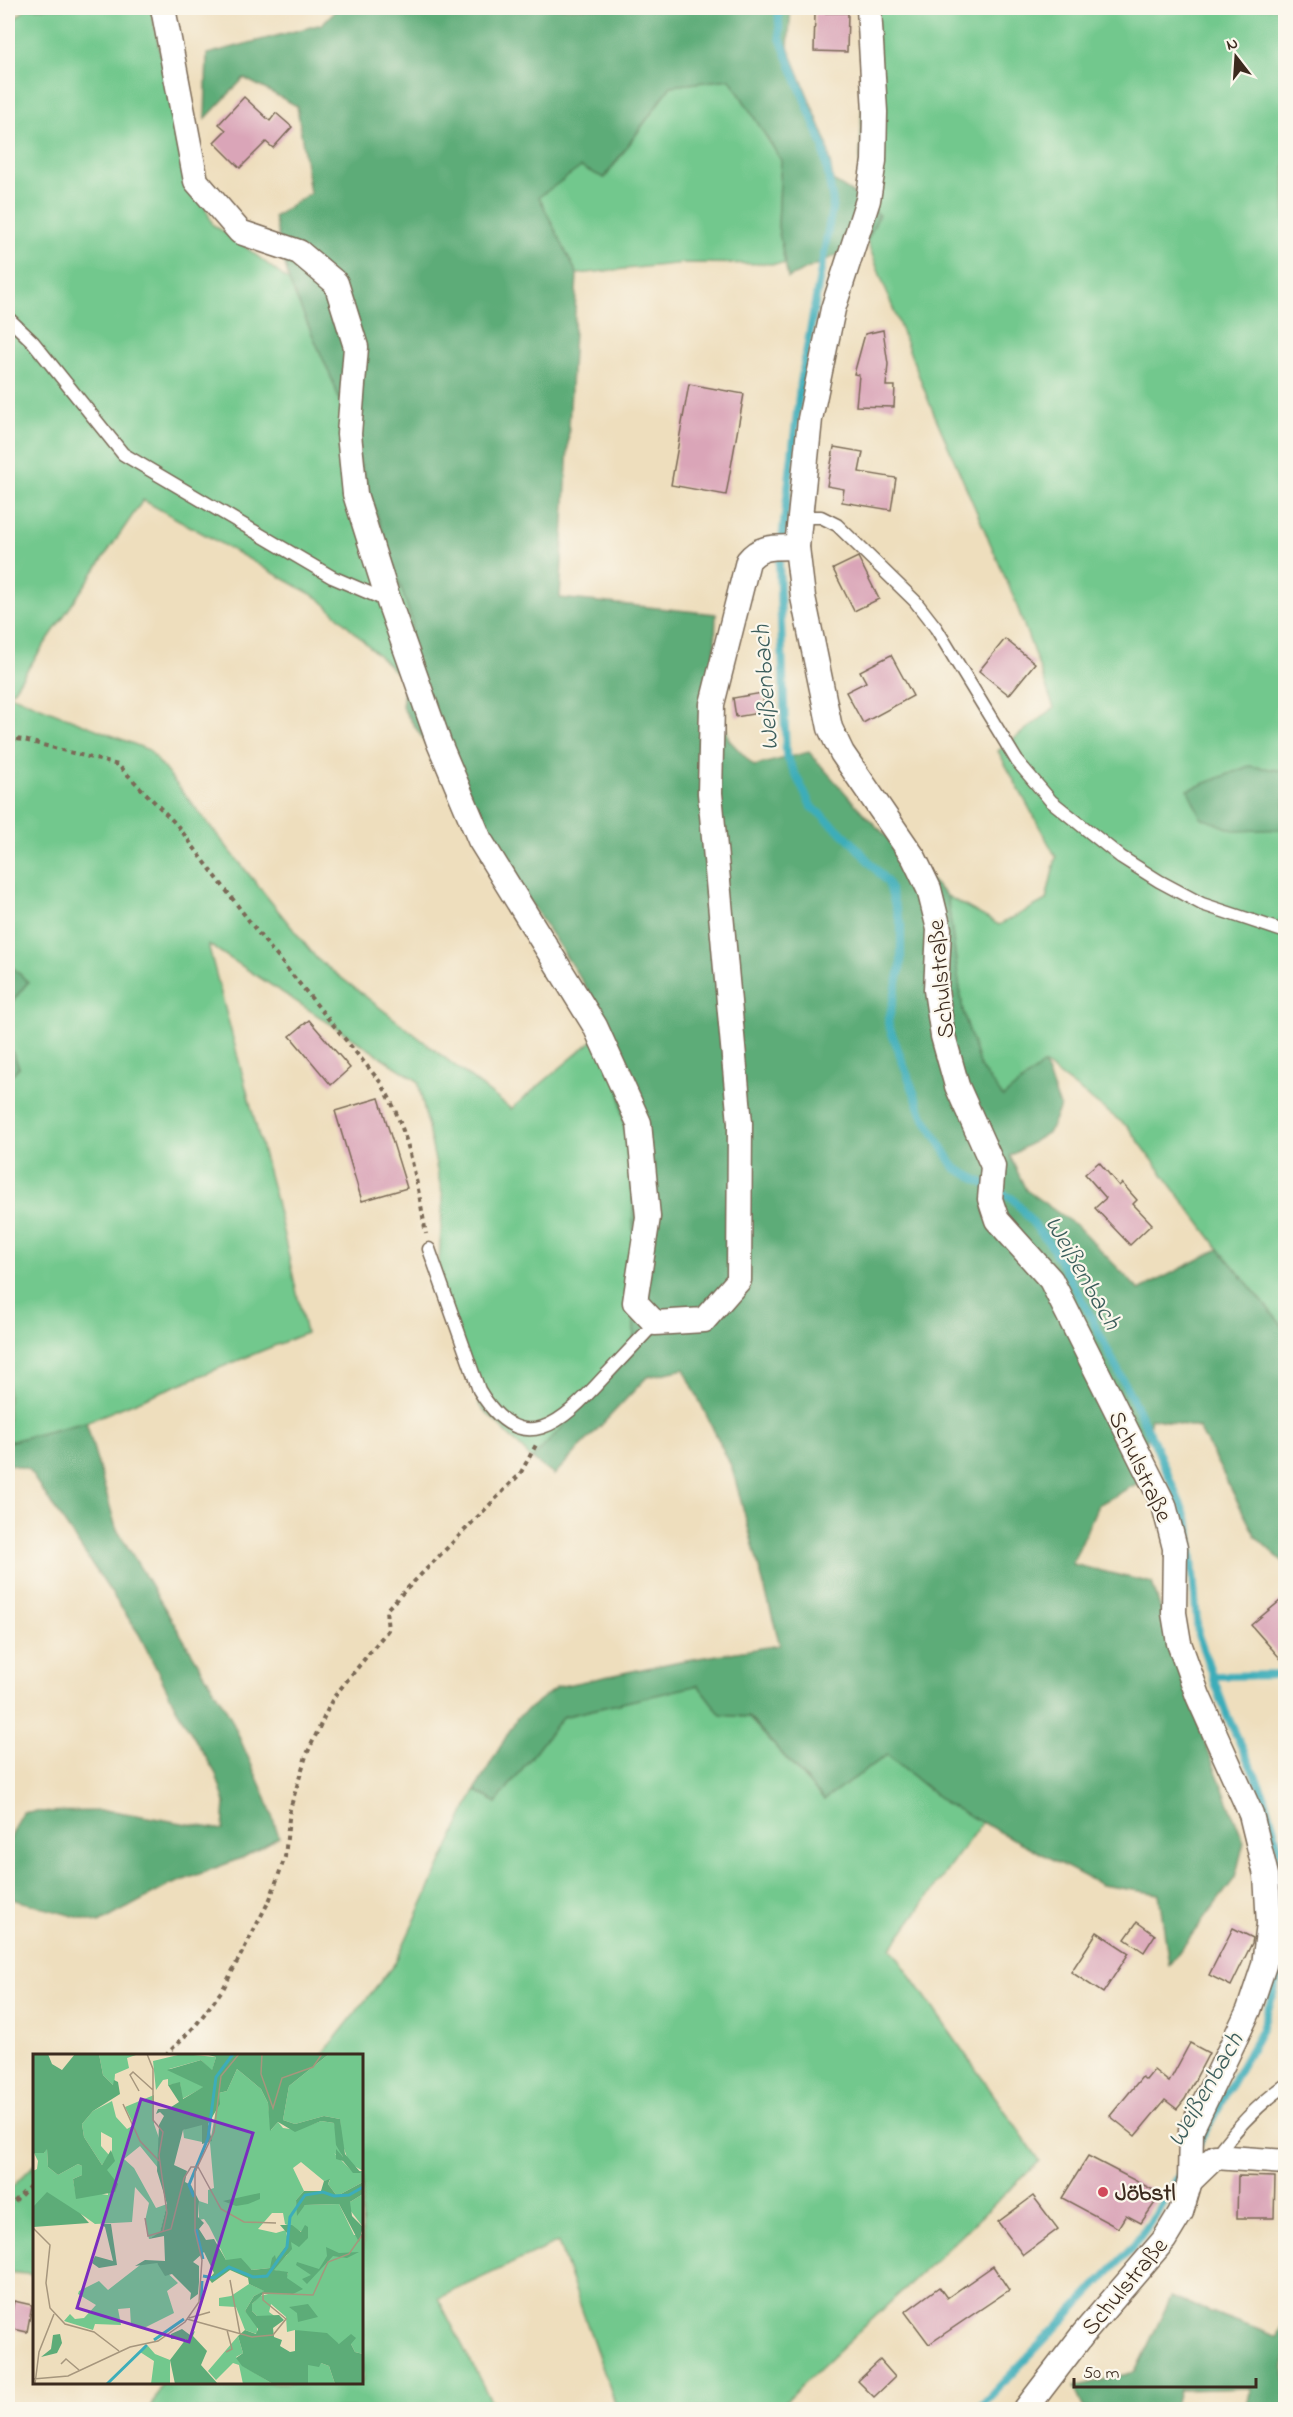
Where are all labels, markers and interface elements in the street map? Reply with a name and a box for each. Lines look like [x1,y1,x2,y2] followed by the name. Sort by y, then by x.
[1206,27,1266,87] north arrow
[1224,31,1241,58] text: N
[744,623,790,752] water label: Weißenbach
[920,918,965,1040] street label: Schulstraße
[1033,1209,1130,1338] water label: Weißenbach
[1098,1406,1180,1529] street label: Schulstraße
[1159,2026,1255,2155] water label: Weißenbach
[33,2054,363,2384] inset map
[1115,2177,1175,2212] place label: Jöbstl
[1096,2185,1110,2199] marker: Jöbstl
[1074,2231,1178,2344] street label: Schulstraße
[1074,2351,1256,2389] scale bar
[1083,2361,1120,2387] text: 50 m

